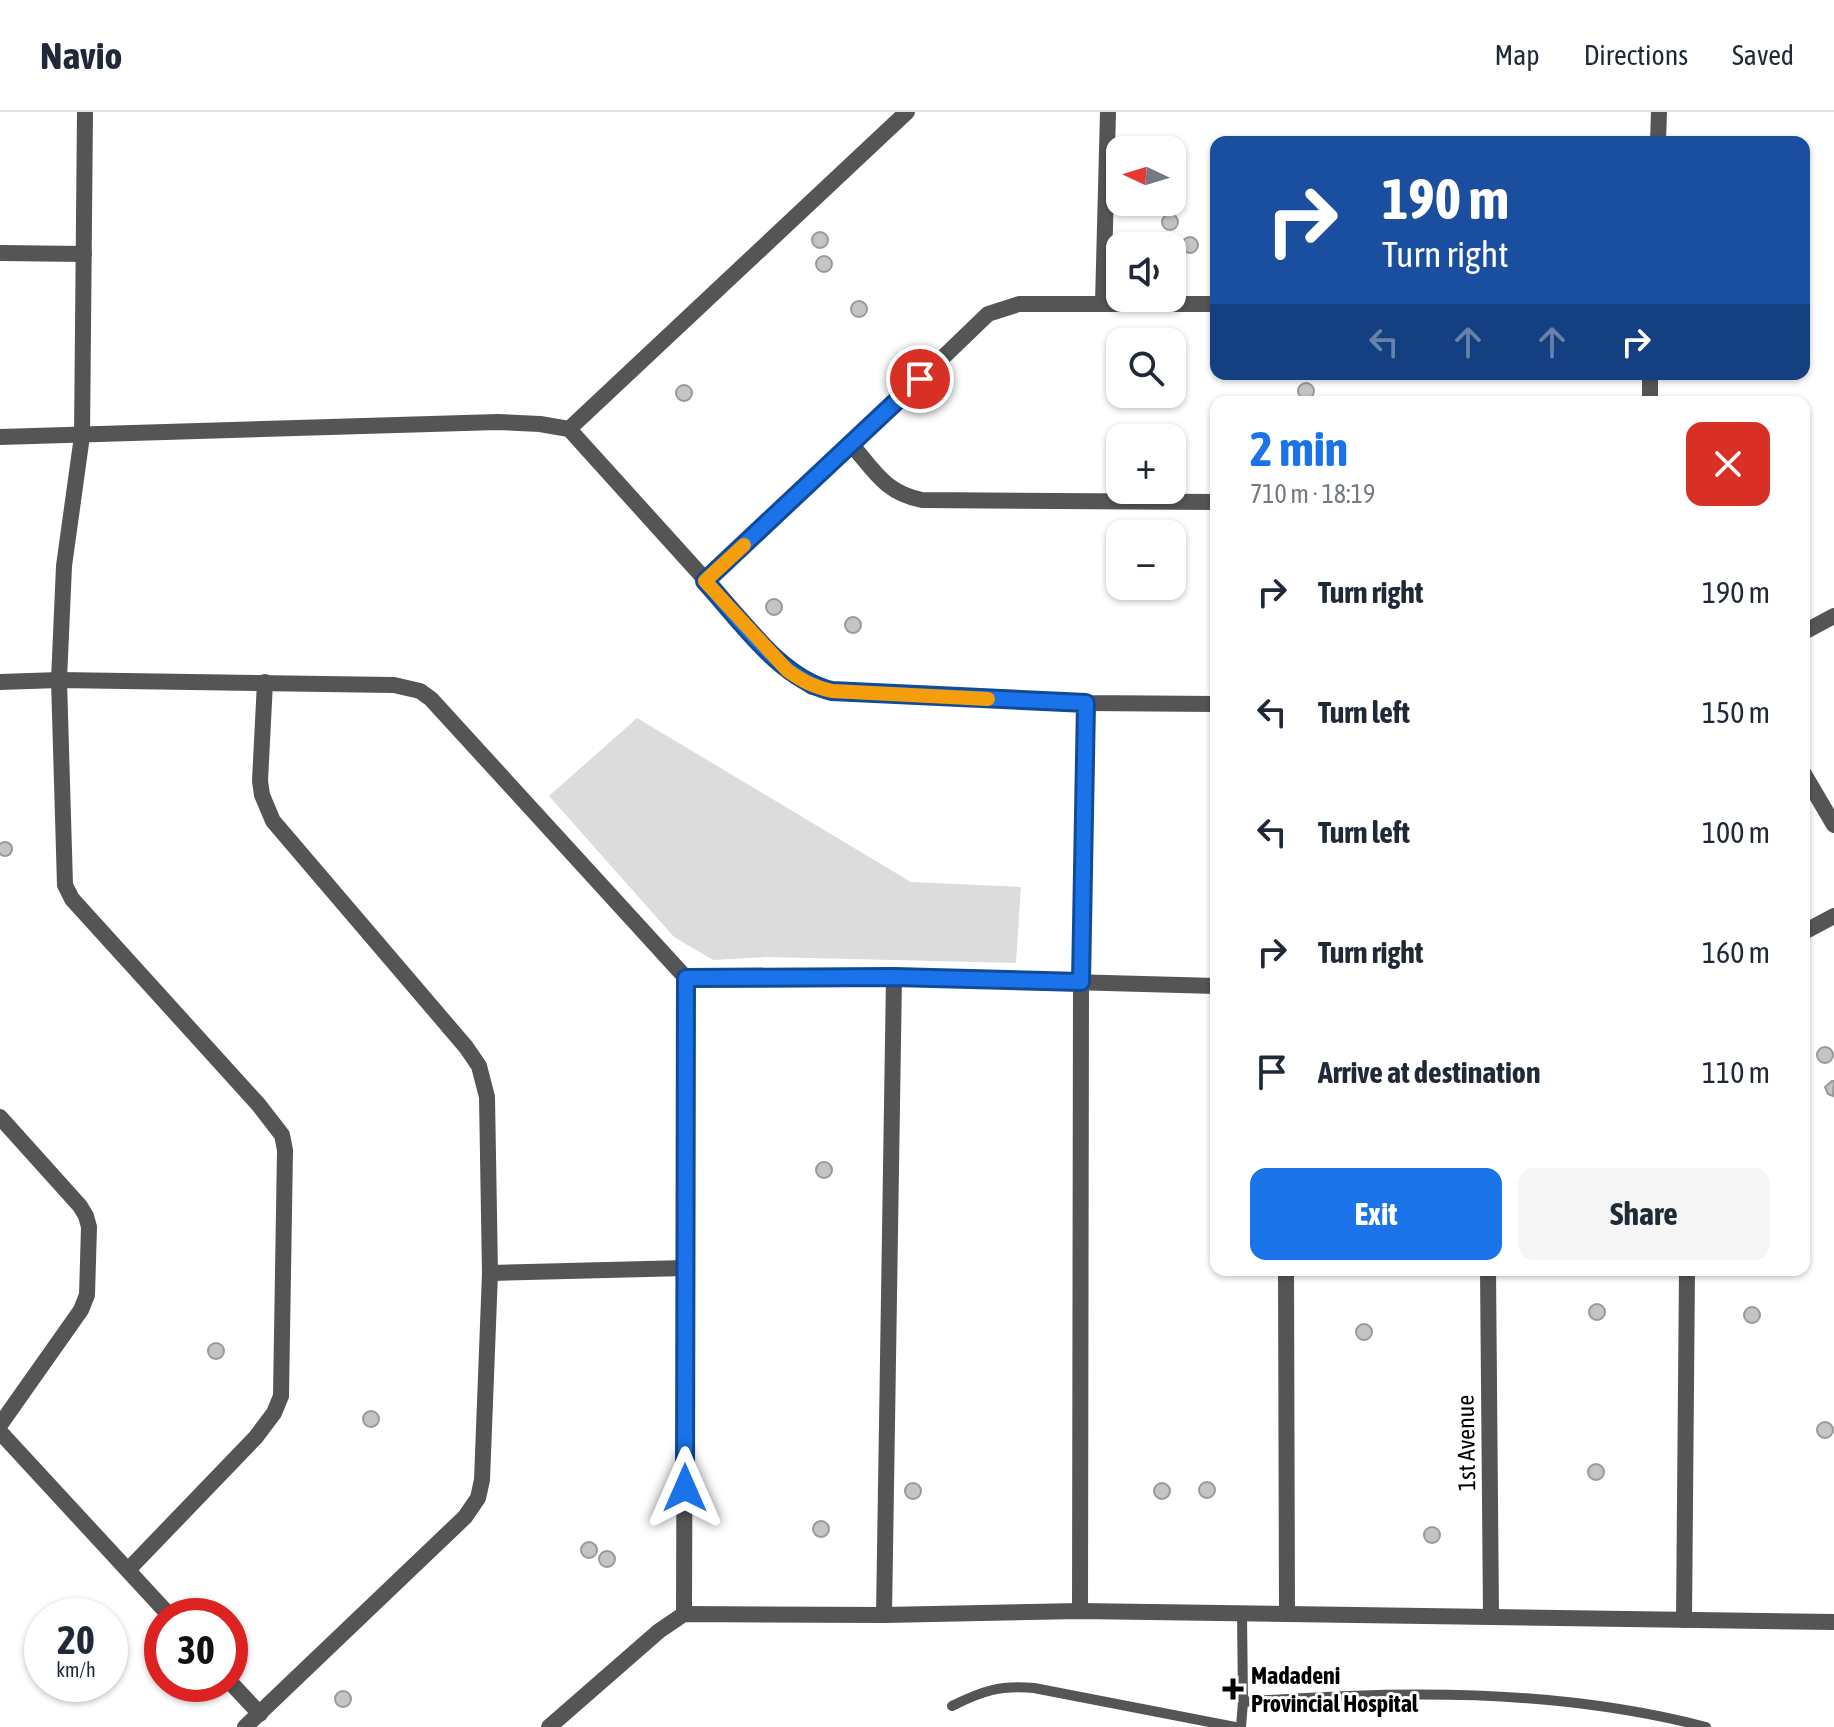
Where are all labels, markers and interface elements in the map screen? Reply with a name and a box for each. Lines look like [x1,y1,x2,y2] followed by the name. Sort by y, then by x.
[40,34,122,77] text: Navio
[1495,39,1540,71] text: Map
[1584,39,1688,71] text: Directions
[1732,39,1794,71] text: Saved
[1106,136,1186,216] north arrow
[1106,136,1186,600] map controls
[1382,167,1509,231] text: 190 m
[1250,168,1354,272] icon: right
[1106,232,1186,312] button: sound
[1382,233,1509,275] text: Turn right
[1362,320,1406,364] icon: left
[1446,320,1490,364] icon: ahead
[1530,320,1574,364] icon: ahead
[1614,320,1658,364] icon: right
[1106,328,1186,408] button: search
[886,345,954,413] pin
[898,357,942,401] icon: arrive
[1250,421,1348,476] text: 2 min
[1686,422,1770,506] button: close
[1106,424,1186,504] button: +
[1250,479,1375,509] text: 710 m · 18:19
[1106,520,1186,600] button: −
[1250,570,1294,614] icon: right
[1318,575,1424,609] text: Turn right
[1702,575,1770,609] text: 190 m
[1250,690,1294,734] icon: left
[1318,695,1410,729] text: Turn left
[1702,695,1770,729] text: 150 m
[1250,810,1294,854] icon: left
[1318,815,1410,849] text: Turn left
[1702,815,1770,849] text: 100 m
[1250,930,1294,974] icon: right
[1318,935,1424,969] text: Turn right
[1702,935,1770,969] text: 160 m
[1250,1050,1294,1094] icon: arrive
[1318,1055,1540,1089] text: Arrive at destination
[1702,1055,1770,1089] text: 110 m
[1250,1168,1502,1260] button: Exit
[1518,1168,1770,1260] button: Share
[1452,1395,1480,1491] street label: 1st Avenue
[643,1446,727,1530] position arrow
[144,1598,248,1702] speed limit sign: 30
[57,1617,95,1662] text: 20
[56,1658,96,1681] text: km/h
[1251,1662,1419,1717] place label: Madadeni Provincial Hospital
[1222,1678,1244,1700] marker: Madadeni Provincial Hospital

